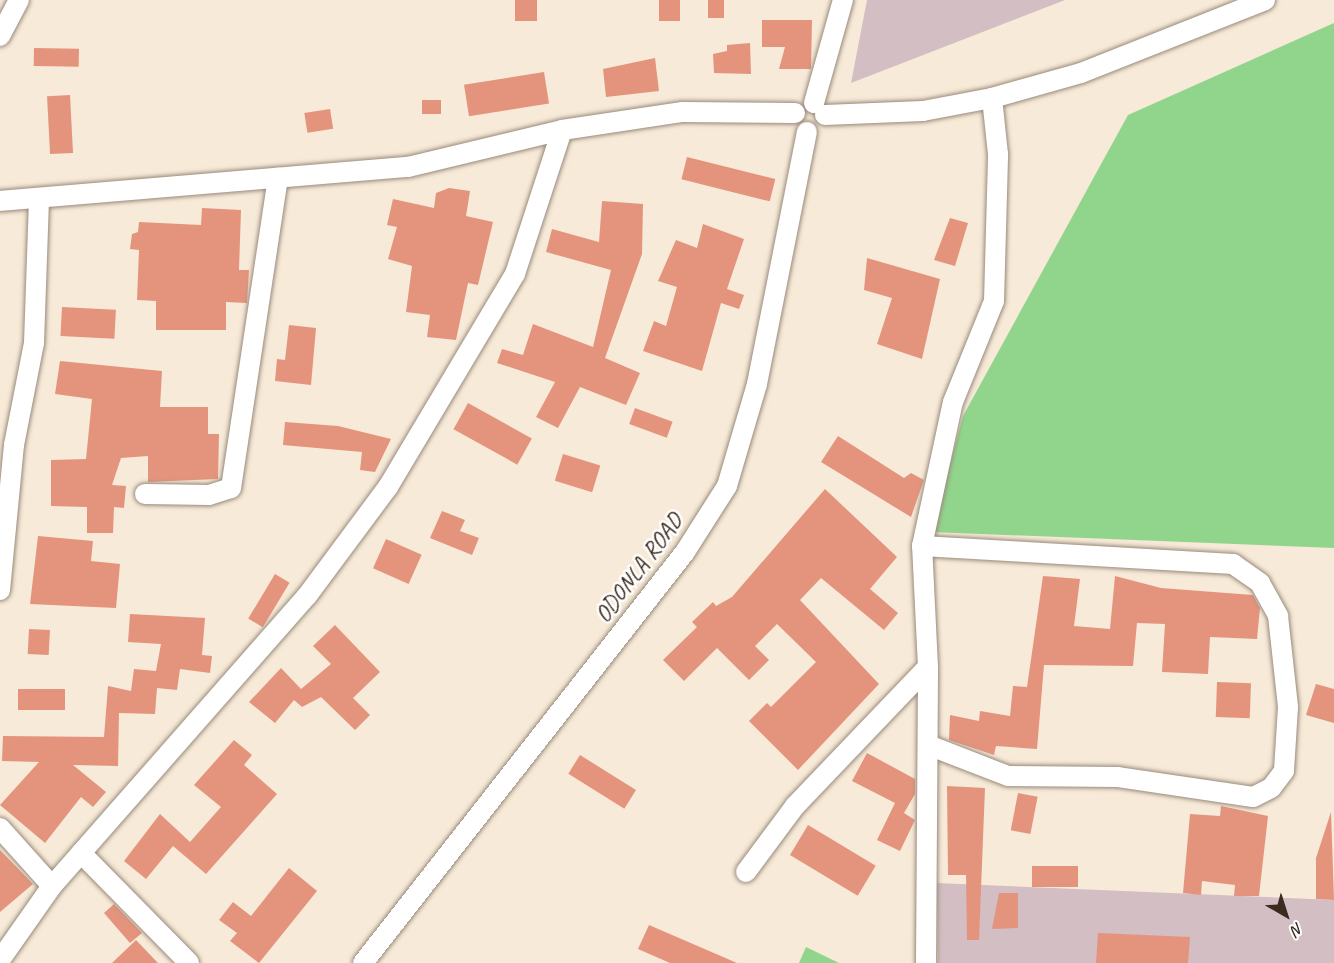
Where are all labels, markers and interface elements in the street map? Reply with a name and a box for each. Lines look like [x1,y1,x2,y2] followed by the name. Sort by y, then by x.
[589,508,689,628] street label: ODONLA ROAD
[1256,885,1316,945] north arrow
[1287,918,1307,940] text: N

